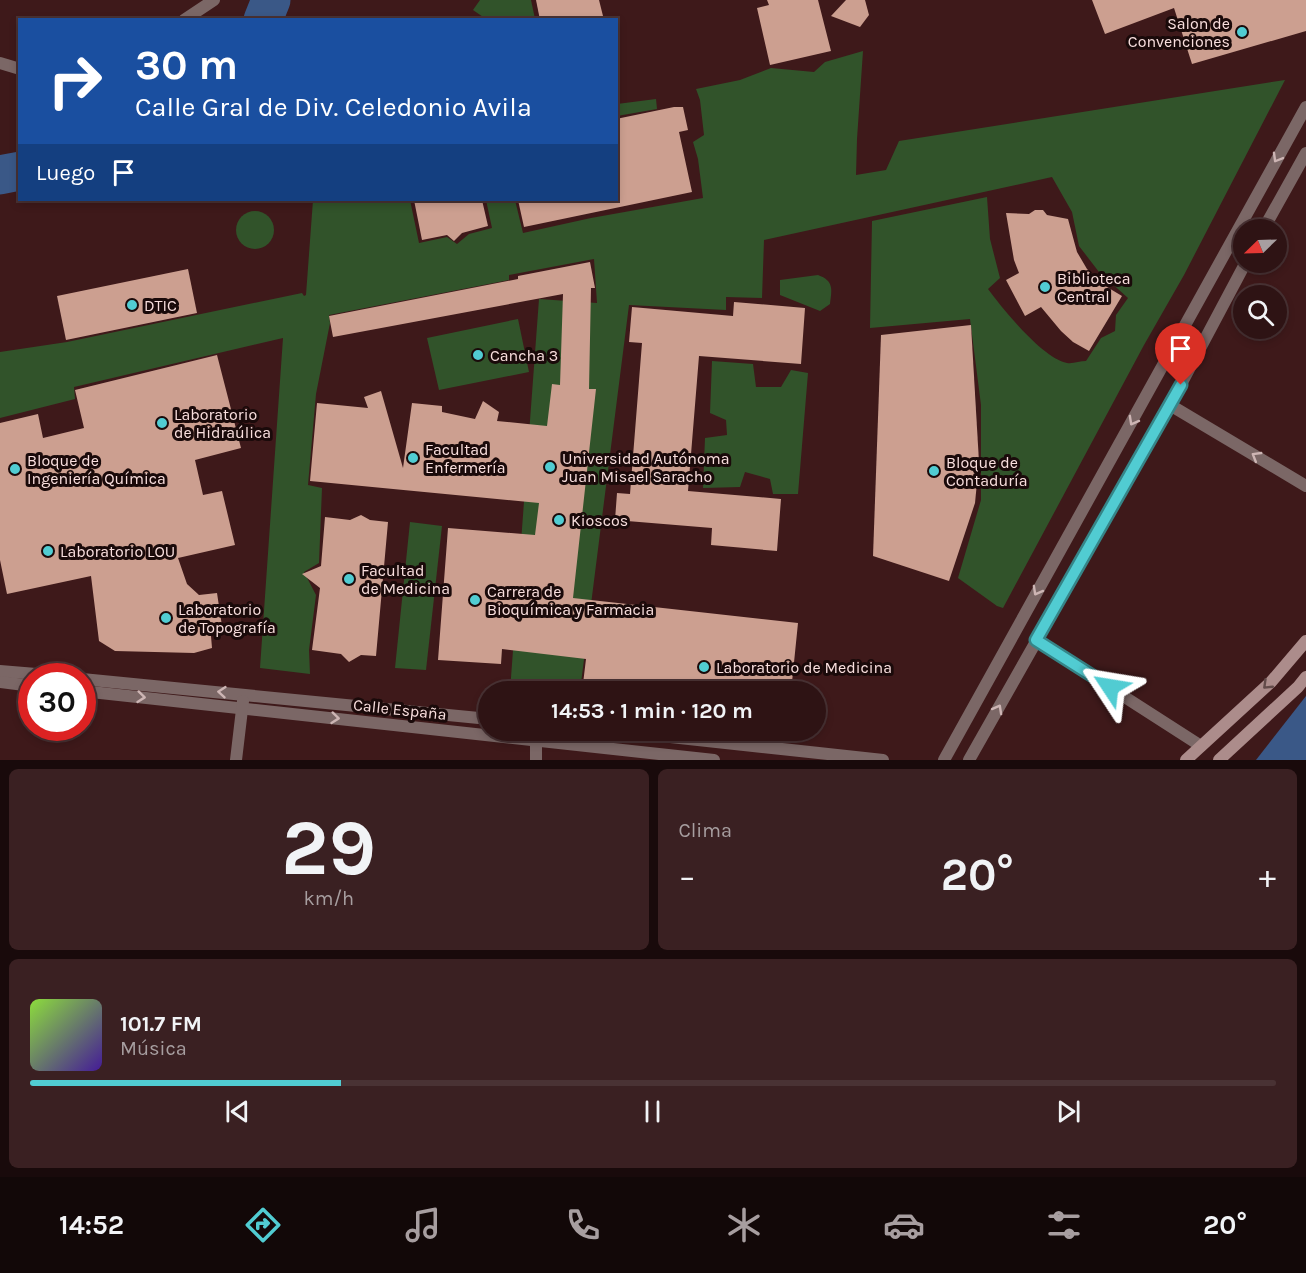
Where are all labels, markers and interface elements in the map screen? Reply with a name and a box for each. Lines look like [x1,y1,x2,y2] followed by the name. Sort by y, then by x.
[1128,14,1230,51] place label: Salon de Convenciones
[1235,25,1249,39] marker: Salon de Convenciones
[135,40,238,90] text: 30 m
[36,42,114,120] icon: right
[135,91,532,123] text: Calle Gral de Div. Celedonio Avila
[1273,152,1284,162] one-way arrow
[107,156,140,189] icon: arrive
[36,160,95,186] text: Luego
[1233,219,1287,273] north arrow
[1233,219,1287,339] map controls
[1057,269,1130,306] place label: Biblioteca Central
[1038,280,1052,294] marker: Biblioteca Central
[1233,285,1287,339] button: search
[144,296,177,315] place label: DTIC
[125,298,139,312] marker: DTIC
[1155,323,1206,385] pin
[1164,332,1197,365] icon: arrive
[490,346,558,365] place label: Cancha 3
[471,348,485,362] marker: Cancha 3
[174,405,271,442] place label: Laboratorio de Hidraúlica
[1129,415,1140,425] one-way arrow
[155,416,169,430] marker: Laboratorio de Hidraúlica
[425,440,506,477] place label: Facultad Enfermería
[562,449,729,486] place label: Universidad Autónoma Juan Misael Saracho
[27,451,166,488] place label: Bloque de Ingeniería Química
[406,451,420,465] marker: Facultad Enfermería
[1252,452,1262,464] one-way arrow
[946,453,1028,490] place label: Bloque de Contaduría
[543,460,557,474] marker: Universidad Autónoma Juan Misael Saracho
[8,462,22,476] marker: Bloque de Ingeniería Química
[927,464,941,478] marker: Bloque de Contaduría
[571,511,628,530] place label: Kioscos
[552,513,566,527] marker: Kioscos
[60,542,175,561] place label: Laboratorio LOU
[41,544,55,558] marker: Laboratorio LOU
[361,561,450,598] place label: Facultad de Medicina
[342,572,356,586] marker: Facultad de Medicina
[487,582,654,619] place label: Carrera de Bioquímica y Farmacia
[1033,585,1044,595] one-way arrow
[468,593,482,607] marker: Carrera de Bioquímica y Farmacia
[178,600,276,637] place label: Laboratorio de Topografía
[159,611,173,625] marker: Laboratorio de Topografía
[1078,655,1142,719] position arrow
[716,658,892,677] place label: Laboratorio de Medicina
[697,660,711,674] marker: Laboratorio de Medicina
[18,663,96,741] speed limit sign: 30
[1264,677,1275,688] one-way arrow
[217,686,226,699] one-way arrow
[136,690,145,703] one-way arrow
[352,695,447,724] street label: Calle España
[551,698,753,724] text: 14:53 · 1 min · 120 m
[991,705,1002,715] one-way arrow
[330,711,339,724] one-way arrow
[281,802,376,894] text: 29
[679,819,732,842] text: Clima
[941,849,1014,901] text: 20°
[679,857,696,895] text: −
[1259,857,1276,895] text: +
[303,887,354,910] text: km/h
[120,1011,202,1037] text: 101.7 FM
[120,1037,187,1060] text: Música
[221,1095,254,1128] icon: previous
[636,1095,669,1128] icon: pause
[1052,1095,1085,1128] icon: next
[242,1204,284,1246] icon: directions
[402,1204,444,1246] icon: music
[562,1204,604,1246] icon: phone
[723,1204,765,1246] icon: climate
[883,1204,925,1246] icon: car
[1043,1204,1085,1246] icon: filters
[59,1209,124,1241] text: 14:52
[1203,1209,1247,1241] text: 20°

